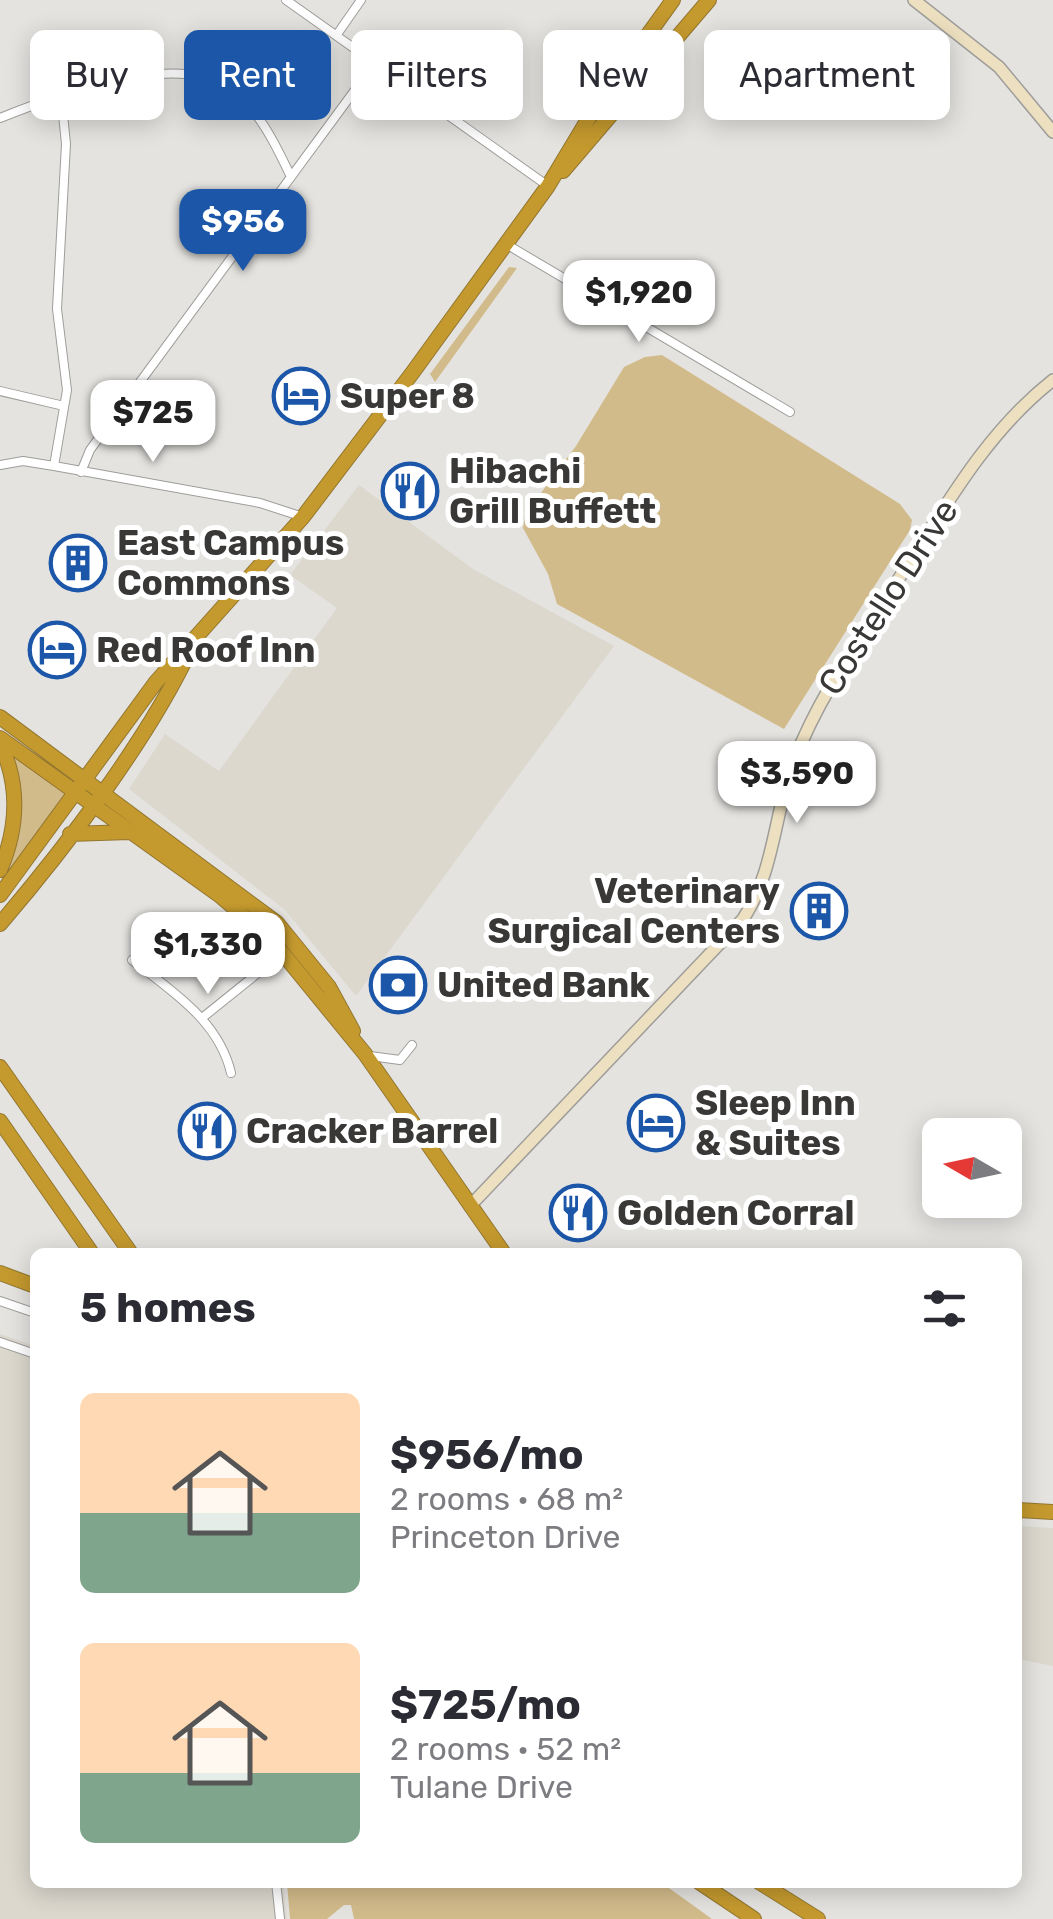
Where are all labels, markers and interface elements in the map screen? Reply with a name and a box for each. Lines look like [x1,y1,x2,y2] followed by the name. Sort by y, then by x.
[30,30,164,120] chip: Buy
[184,30,331,120] chip: Rent
[351,30,523,120] chip: Filters
[543,30,684,120] chip: New
[704,30,950,120] chip: Apartment
[184,189,302,274] pin: $956
[201,202,285,240] text: $956
[558,260,720,345] pin: $1,920
[585,273,693,311] text: $1,920
[271,366,331,426] hotel icon: Super 8
[340,375,475,417] place label: Super 8
[94,380,212,465] pin: $725
[112,393,194,431] text: $725
[449,450,656,532] place label: Hibachi Grill Buffett
[380,461,440,521] restaurant icon: Hibachi Grill Buffett
[809,491,967,703] street label: Costello Drive
[117,522,344,604] place label: East Campus Commons
[48,533,108,593] building icon: East Campus Commons
[27,620,87,680] hotel icon: Red Roof Inn
[96,629,315,671] place label: Red Roof Inn
[716,741,878,826] pin: $3,590
[740,754,854,792] text: $3,590
[488,870,780,952] place label: Veterinary Surgical Centers
[789,881,849,941] building icon: Veterinary Surgical Centers
[127,912,289,997] pin: $1,330
[153,925,263,963] text: $1,330
[368,955,428,1015] bank icon: United Bank
[437,964,650,1006] place label: United Bank
[695,1082,856,1164] place label: Sleep Inn & Suites
[626,1093,686,1153] hotel icon: Sleep Inn & Suites
[177,1101,237,1161] restaurant icon: Cracker Barrel
[246,1110,498,1152] place label: Cracker Barrel
[922,1118,1022,1218] north arrow
[922,1118,1022,1218] map controls
[548,1183,608,1243] restaurant icon: Golden Corral
[617,1192,855,1234] place label: Golden Corral
[917,1281,972,1336] icon: filters
[80,1283,256,1333] text: 5 homes
[390,1430,584,1480] text: $956/mo
[160,1433,280,1553] icon: home
[390,1480,623,1518] text: 2 rooms · 68 m²
[390,1518,620,1556] text: Princeton Drive
[390,1680,581,1730] text: $725/mo
[160,1683,280,1803] icon: home
[390,1730,621,1768] text: 2 rooms · 52 m²
[390,1768,573,1806] text: Tulane Drive

